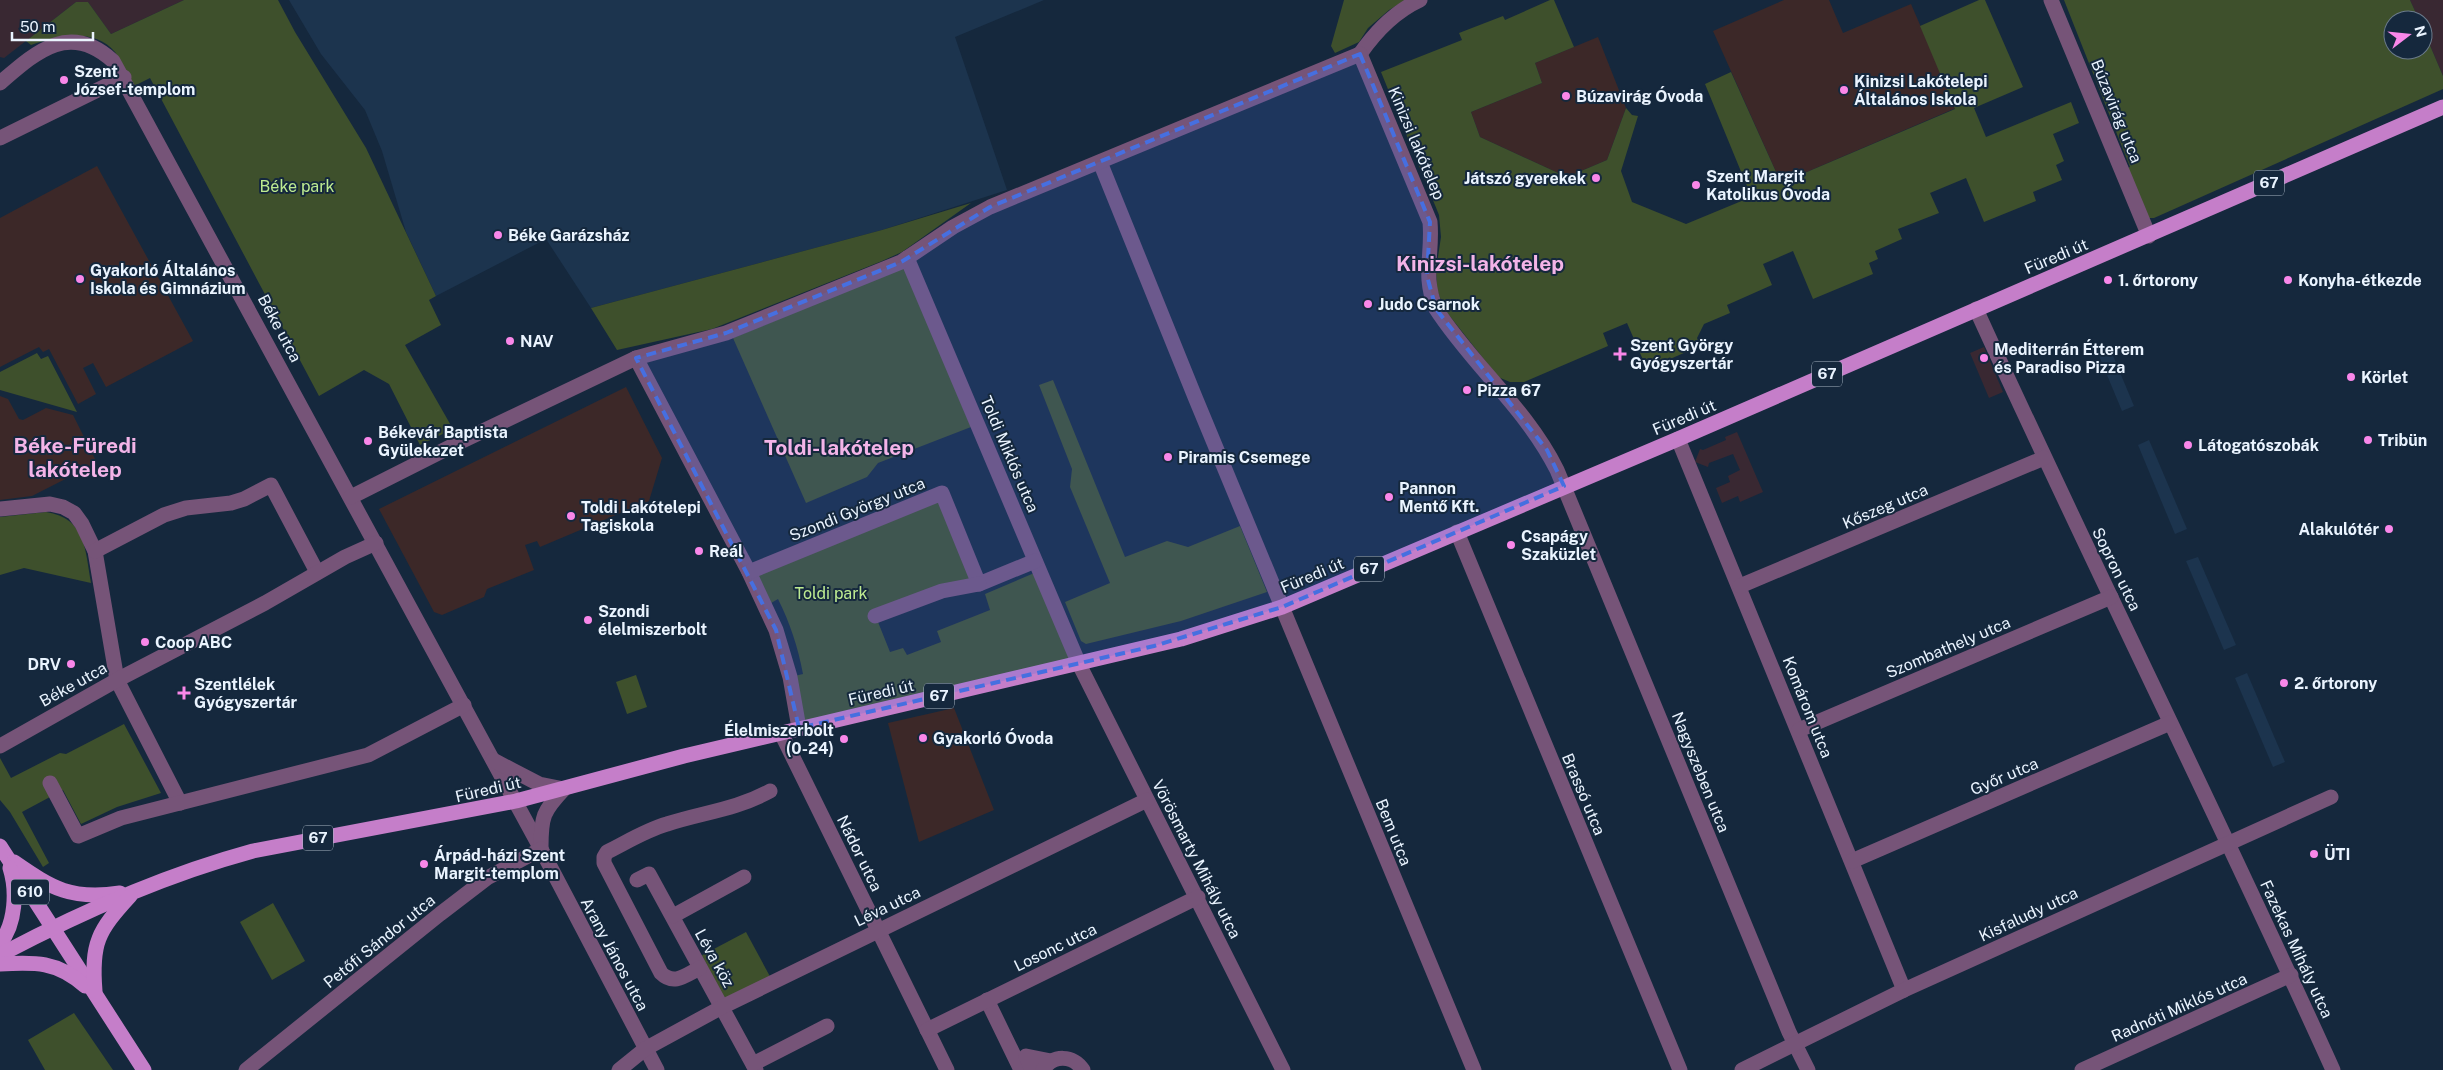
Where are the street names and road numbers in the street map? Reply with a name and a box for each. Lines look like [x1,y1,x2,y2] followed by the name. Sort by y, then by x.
[2087,57,2146,166] street label: Búzavirág utca
[1384,84,1449,203] street label: Kinizsi lakótelep
[2254,170,2284,196] road number: 67
[2022,235,2091,278] street label: Füredi út
[254,291,305,365] street label: Béke utca
[1812,362,1842,386] road number: 67
[976,393,1043,515] street label: Toldi Miklós utca
[1650,396,1719,439] street label: Füredi út
[787,474,928,545] street label: Szondi György utca
[1840,480,1931,533] street label: Kőszeg utca
[2088,524,2145,614] street label: Sopron utca
[1278,554,1347,597] street label: Füredi út
[1354,556,1384,582] road number: 67
[1883,613,2013,682] street label: Szombathely utca
[1779,654,1837,761] street label: Komárom utca
[36,658,110,711] street label: Béke utca
[846,676,916,709] street label: Füredi út
[924,684,954,708] road number: 67
[1668,709,1733,835] street label: Nagyszeben utca
[1558,750,1609,838] street label: Brassó utca
[1967,754,2041,799] street label: Győr utca
[453,773,523,806] street label: Füredi út
[1148,777,1245,942] street label: Vörösmarty Mihály utca
[1372,796,1416,868] street label: Bem utca
[833,812,886,894] street label: Nádor utca
[303,826,333,850] road number: 67
[2256,877,2337,1021] street label: Fazekas Mihály utca
[11,880,49,904] road number: 610
[851,882,923,931] street label: Léva utca
[1976,883,2081,946] street label: Kisfaludy utca
[320,891,439,992] street label: Petőfi Sándor utca
[577,894,652,1014] street label: Arany János utca
[1011,919,1100,976] street label: Losonc utca
[691,926,738,991] street label: Léva köz
[2108,969,2250,1046] street label: Radnóti Miklós utca

